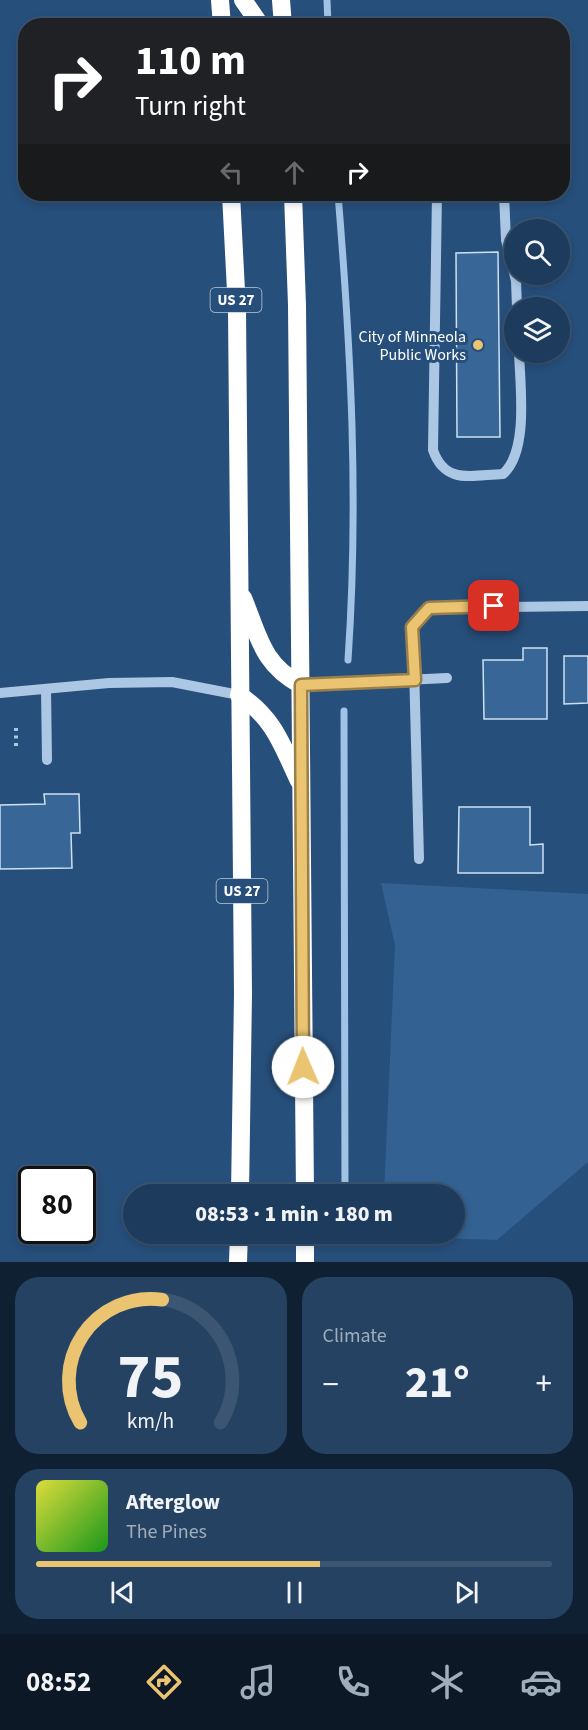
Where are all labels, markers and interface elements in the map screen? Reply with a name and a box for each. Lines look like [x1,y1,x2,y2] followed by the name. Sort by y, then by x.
[135,31,246,91] text: 110 m
[36,42,114,120] icon: right
[135,87,246,126] text: Turn right
[215,156,248,189] icon: left
[278,156,311,189] icon: ahead
[341,156,374,189] icon: right
[504,219,570,363] map controls
[504,219,570,285] button: search
[210,288,262,312] road number: US 27
[504,297,570,363] button: layers
[359,326,466,366] place label: City of Minneola Public Works
[471,338,485,352] marker: City of Minneola Public Works
[468,580,519,631] pin
[477,589,510,622] icon: arrive
[216,879,268,903] road number: US 27
[271,1035,335,1099] position arrow
[18,1166,96,1244] speed limit sign: 80
[195,1198,393,1230] text: 08:53 · 1 min · 180 m
[323,1322,387,1350] text: Climate
[118,1333,184,1422] text: 75
[405,1351,470,1415] text: 21°
[323,1361,339,1408] text: −
[536,1361,552,1408] text: +
[127,1406,175,1437] text: km/h
[126,1486,220,1518] text: Afterglow
[126,1518,207,1546] text: The Pines
[106,1576,139,1609] icon: previous
[278,1576,311,1609] icon: pause
[450,1576,483,1609] icon: next
[143,1661,185,1703] icon: directions
[237,1661,279,1703] icon: music
[332,1661,374,1703] icon: phone
[426,1661,468,1703] icon: climate
[520,1661,562,1703] icon: car
[26,1663,91,1702] text: 08:52

